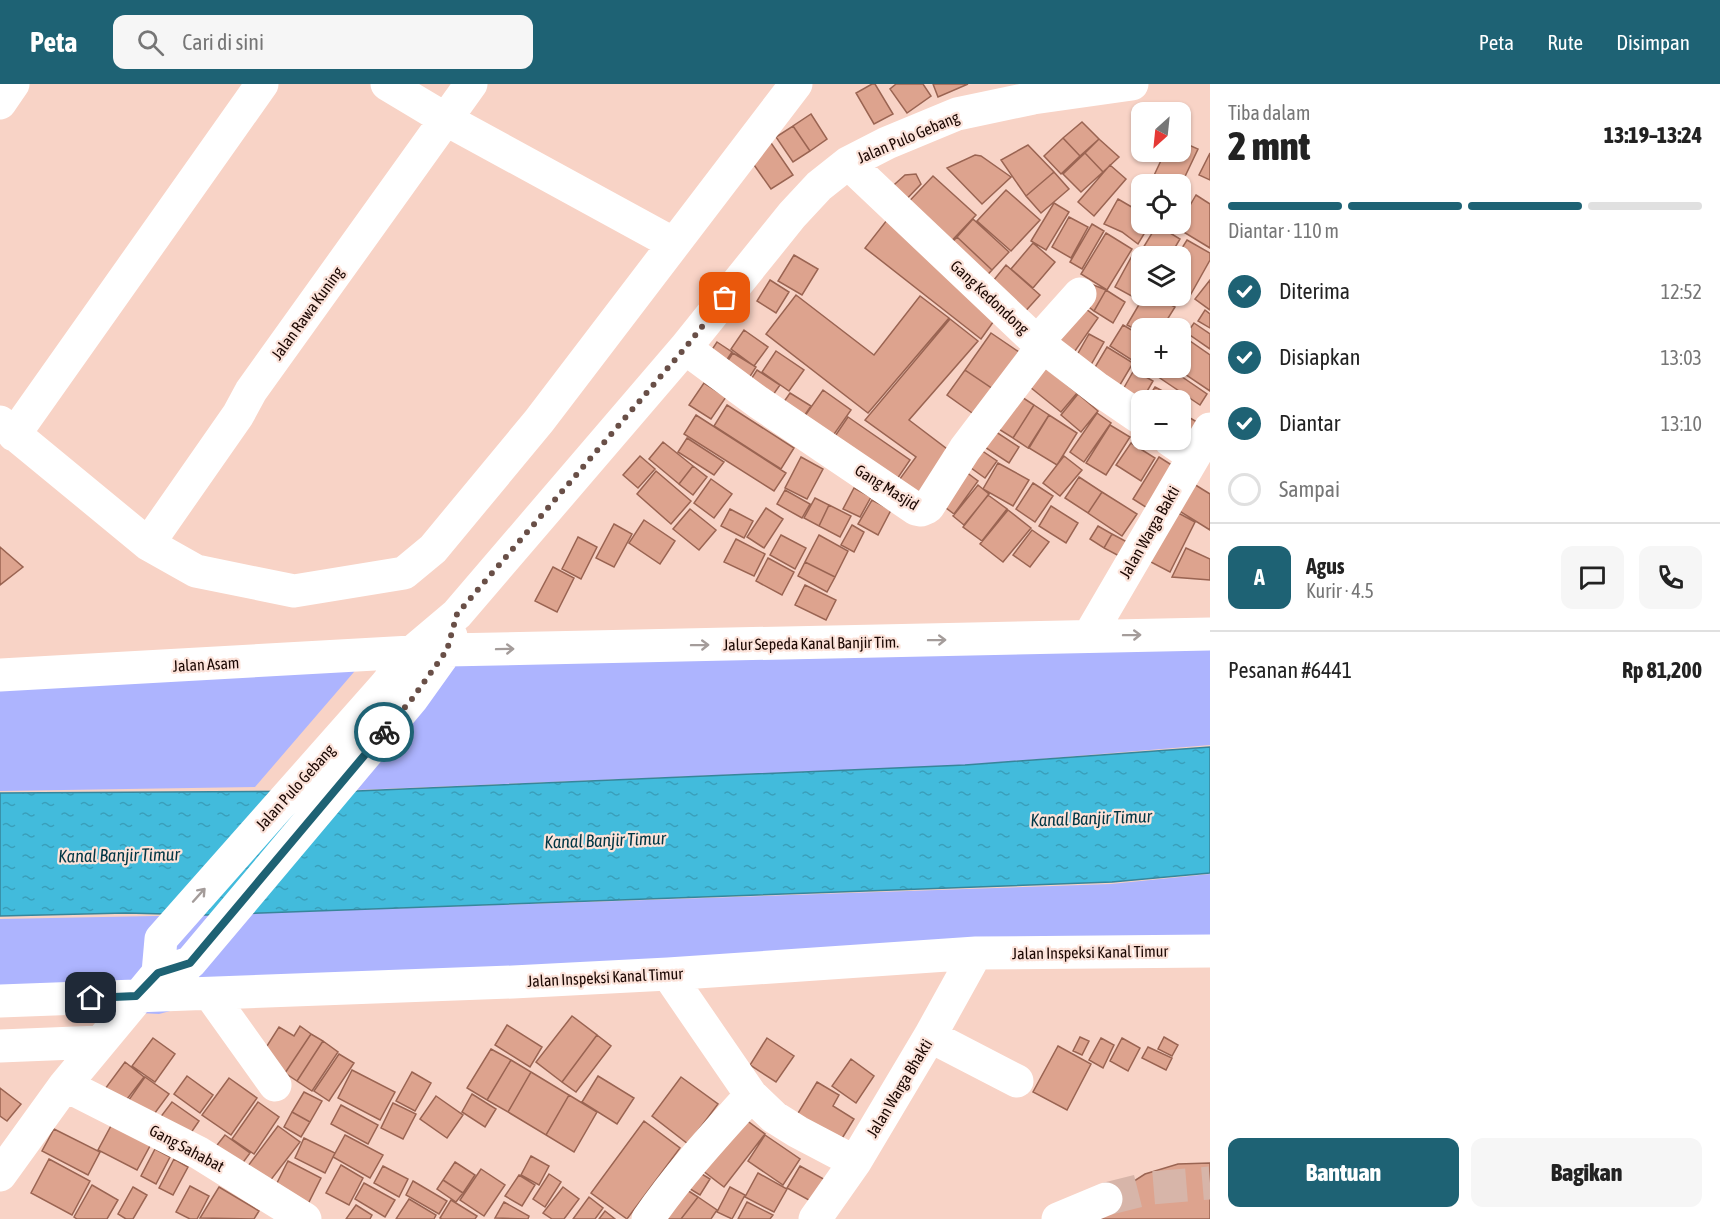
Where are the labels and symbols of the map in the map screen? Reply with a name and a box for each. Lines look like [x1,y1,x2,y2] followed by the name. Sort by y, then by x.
[1131,102,1191,162] north arrow
[854,107,962,167] street label: Jalan Pulo Gebang
[947,256,1033,339] street label: Gang Kedondong
[267,263,348,363] street label: Jalan Rawa Kuning
[699,272,750,323] pin
[851,460,922,514] street label: Gang Masjid
[1115,483,1184,582] street label: Jalan Warga Bakti
[1122,630,1142,641] one-way arrow
[723,632,899,655] street label: Jalur Sepeda Kanal Banjir Tim.
[927,635,947,646] one-way arrow
[690,639,710,651] one-way arrow
[495,643,515,655] one-way arrow
[172,653,240,675] street label: Jalan Asam
[354,702,414,762] courier
[252,740,339,834] street label: Jalan Pulo Gebang
[1030,805,1153,831] water label: Kanal Banjir Timur
[544,827,667,853] water label: Kanal Banjir Timur
[58,843,181,867] water label: Kanal Banjir Timur
[192,888,206,903] one-way arrow
[1012,942,1168,963] street label: Jalan Inspeksi Kanal Timur
[527,964,684,991] street label: Jalan Inspeksi Kanal Timur
[65,972,116,1023] pin
[863,1036,936,1141] street label: Jalan Warga Bhakti
[146,1121,228,1176] street label: Gang Sahabat

